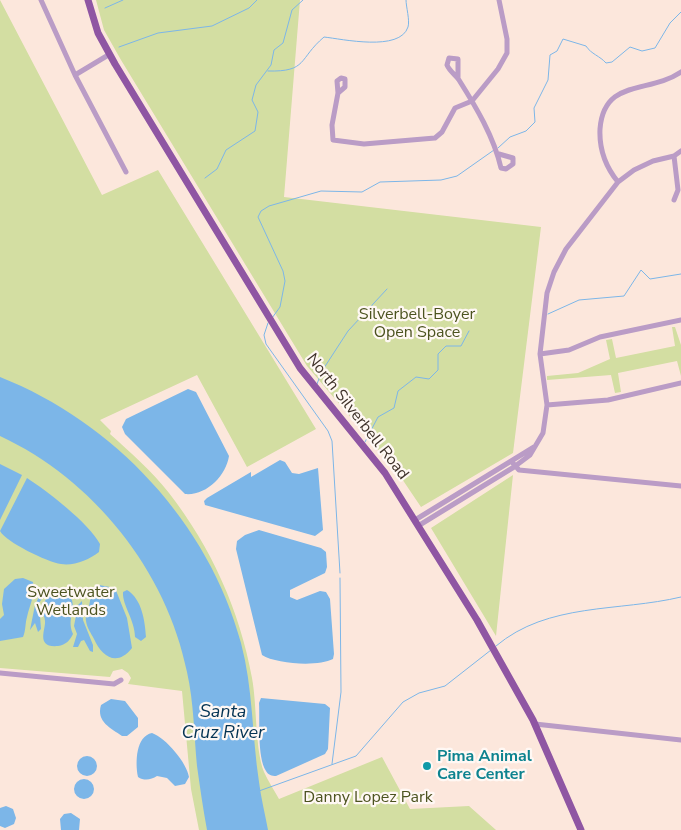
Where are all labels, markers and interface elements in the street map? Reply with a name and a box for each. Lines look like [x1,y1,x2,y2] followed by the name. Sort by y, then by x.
[359,305,475,343] park label: Silverbell-Boyer Open Space
[302,350,412,484] street label: North Silverbell Road
[27,583,115,621] park label: Sweetwater Wetlands
[182,702,264,744] water label: Santa Cruz River
[437,747,532,785] place label: Pima Animal Care Center
[421,760,433,772] marker: Pima Animal Care Center
[303,788,433,808] park label: Danny Lopez Park

